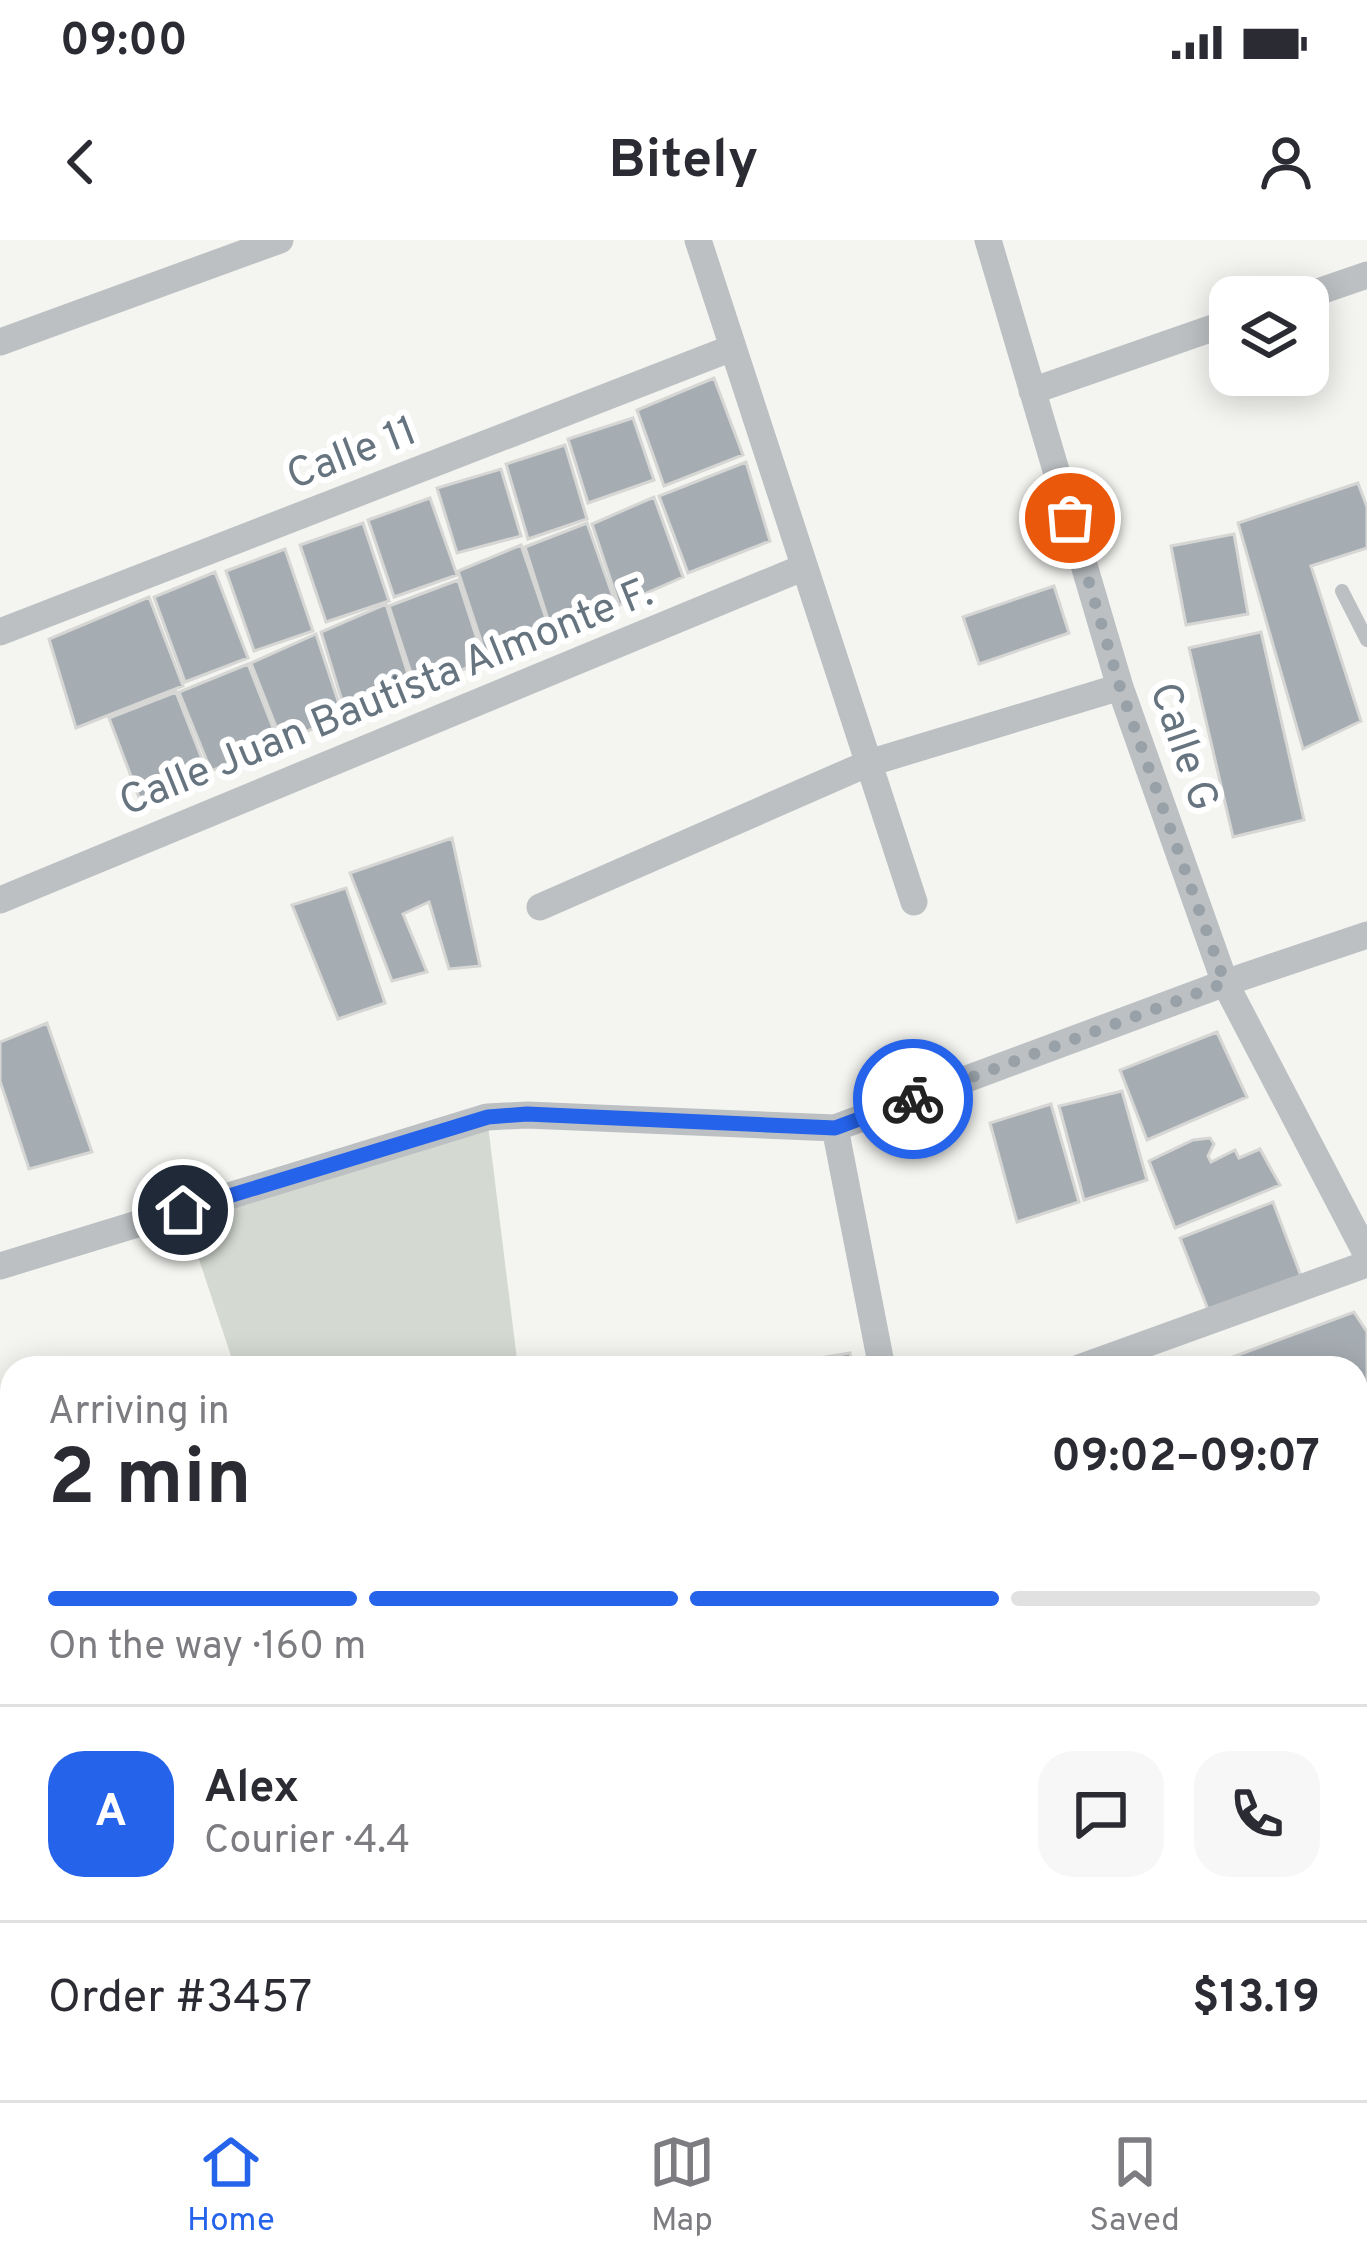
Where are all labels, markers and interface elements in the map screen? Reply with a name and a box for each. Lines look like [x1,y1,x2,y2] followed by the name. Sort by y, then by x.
[60,14,188,71] text: 09:00
[609,128,758,197] text: Bitely
[48,129,114,195] icon: back
[1253,129,1319,195] icon: person
[1209,276,1329,396] map controls
[1209,276,1329,396] button: layers
[280,406,425,504] street label: Calle 11
[1019,467,1121,569] pin
[1037,485,1103,551] icon: bag
[112,568,661,831] street label: Calle Juan Bautista Almonte F.
[1135,676,1228,819] street label: Calle G
[853,1039,973,1159] courier
[880,1066,946,1132] icon: bike
[132,1159,234,1261] pin
[150,1177,216,1243] icon: home
[48,1389,230,1438] text: Arriving in
[1051,1430,1320,1487] text: 09:02–09:07
[48,1433,252,1532] text: 2 min
[48,1624,366,1673] text: On the way · 160 m
[1038,1751,1164,1877] button: chat
[1194,1751,1320,1877] button: phone
[204,1761,299,1818] text: Alex
[95,1785,127,1842] text: A
[204,1818,410,1867] text: Courier · 4.4
[48,1971,312,2028] text: Order #3457
[1192,1971,1320,2028] text: $13.19
[187,2129,275,2243] tab: Home
[649,2129,715,2243] tab: Map
[1089,2129,1180,2243] tab: Saved

